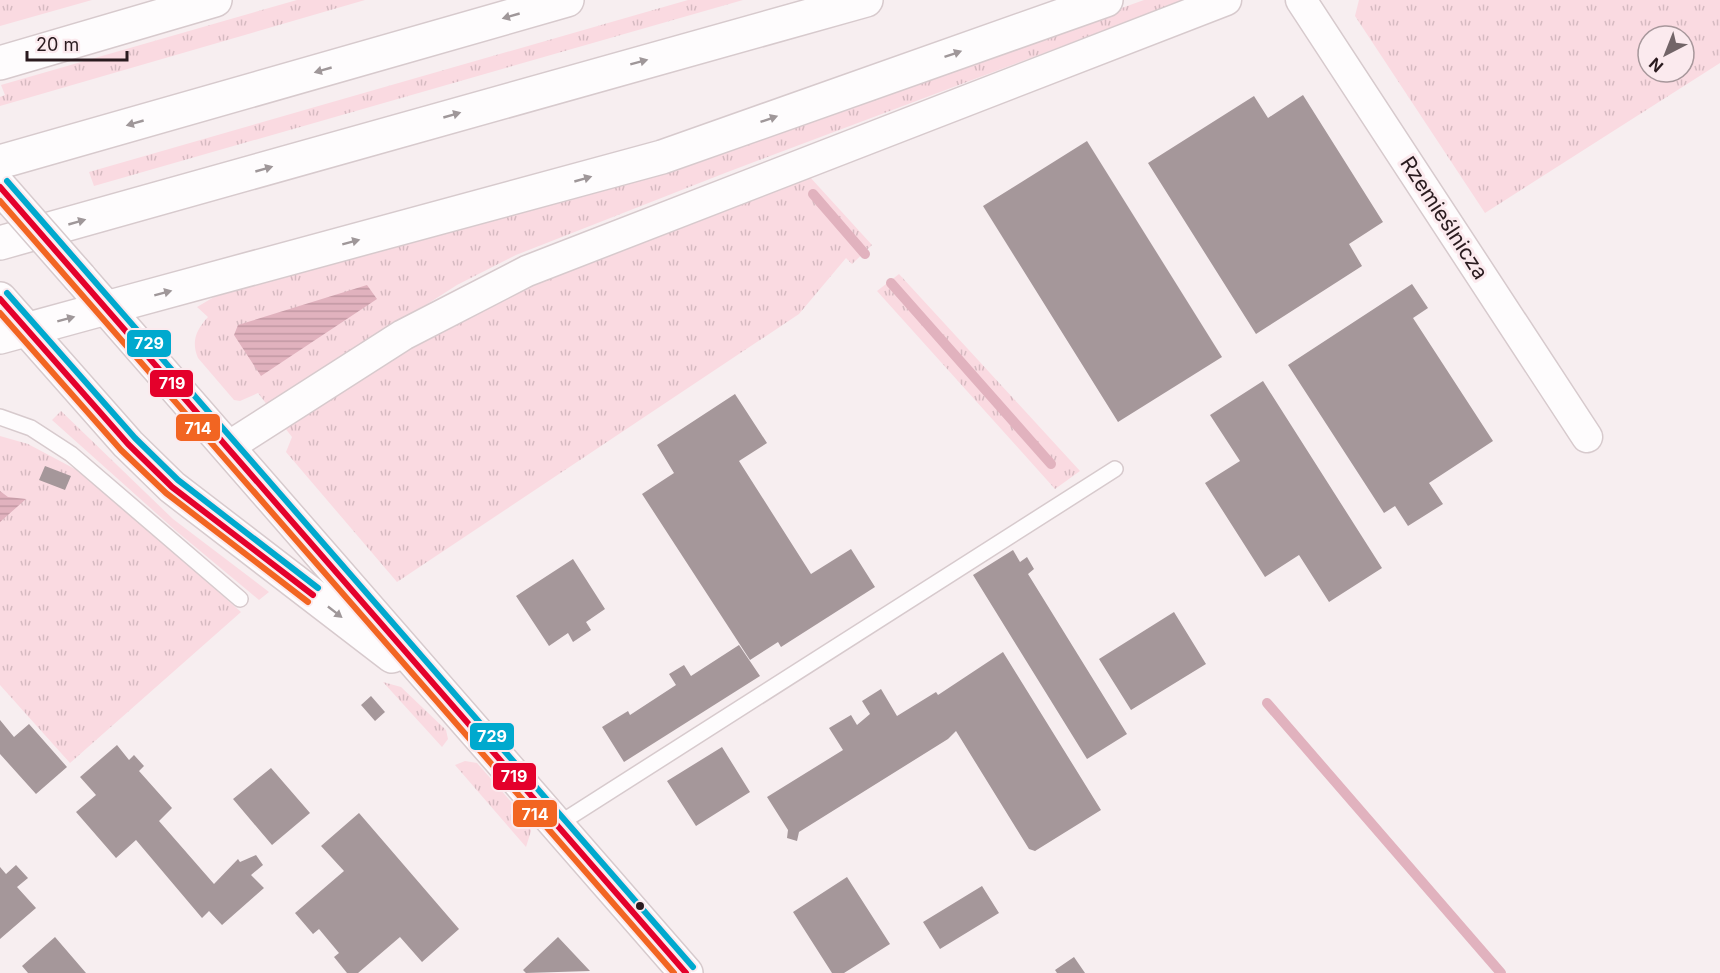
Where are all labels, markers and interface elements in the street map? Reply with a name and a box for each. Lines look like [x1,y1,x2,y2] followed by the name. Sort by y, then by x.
[501,12,519,21] one-way arrow
[27,24,128,62] scale bar
[1636,24,1696,84] north arrow
[36,34,79,55] text: 20 m
[944,49,962,59] one-way arrow
[1645,54,1667,77] text: N
[630,57,648,67] one-way arrow
[314,65,332,75] one-way arrow
[443,110,461,119] one-way arrow
[760,114,778,124] one-way arrow
[126,119,144,128] one-way arrow
[1395,152,1493,284] street label: Rzemieślnicza
[255,163,273,173] one-way arrow
[575,174,593,183] one-way arrow
[68,217,86,226] one-way arrow
[342,237,360,246] one-way arrow
[153,287,172,297] one-way arrow
[57,313,75,323] one-way arrow
[126,329,172,358] line badge: 729
[134,333,164,353] text: 729
[149,369,194,398] line badge: 719
[159,373,185,393] text: 719
[175,413,221,442] line badge: 714
[184,418,212,438] text: 714
[328,606,343,618] one-way arrow
[469,722,515,751] line badge: 729
[477,726,507,746] text: 729
[492,762,537,791] line badge: 719
[501,766,527,786] text: 719
[512,799,558,828] line badge: 714
[521,804,549,824] text: 714
[634,900,646,912] unlabelled marker

